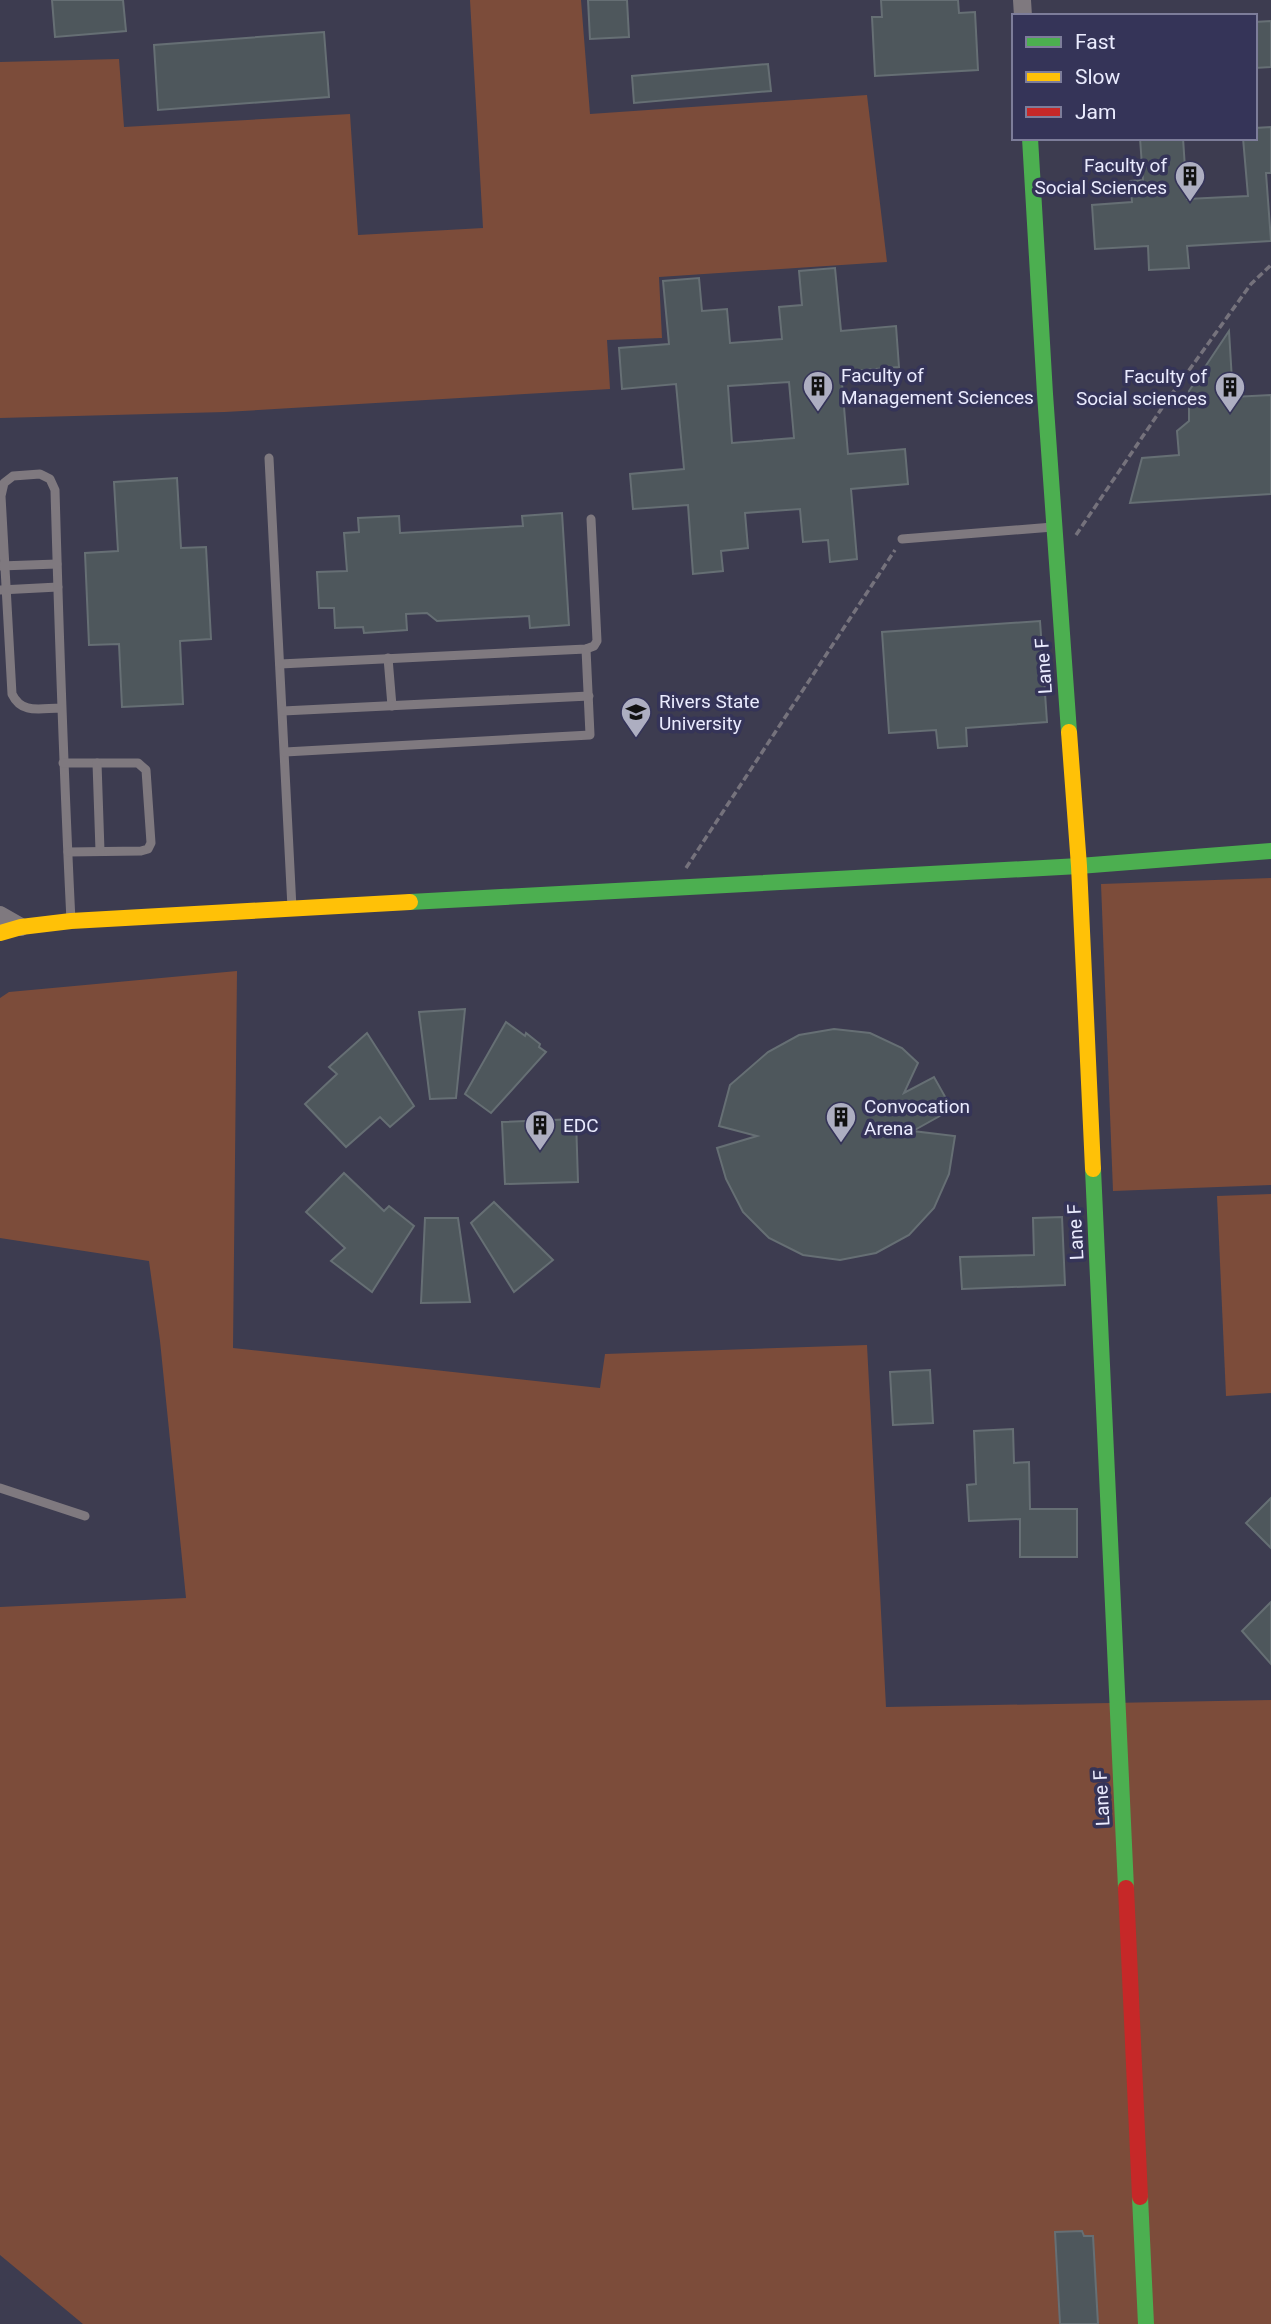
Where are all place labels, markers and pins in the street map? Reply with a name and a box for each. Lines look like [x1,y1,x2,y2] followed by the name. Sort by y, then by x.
[1034,154,1167,199] place label: Faculty of Social Sciences
[1173,159,1207,203] building icon: Faculty of Social Sciences
[841,364,1034,409] place label: Faculty of Management Sciences
[1076,365,1207,410] place label: Faculty of Social sciences
[801,369,835,413] building icon: Faculty of Management Sciences
[1213,370,1247,414] building icon: Faculty of Social sciences
[659,690,760,735] place label: Rivers State University
[619,695,653,739] school or university icon: Rivers State University
[864,1095,970,1140] place label: Convocation Arena
[824,1100,858,1144] building icon: Convocation Arena
[523,1108,557,1152] building icon: EDC
[563,1114,599,1137] place label: EDC

